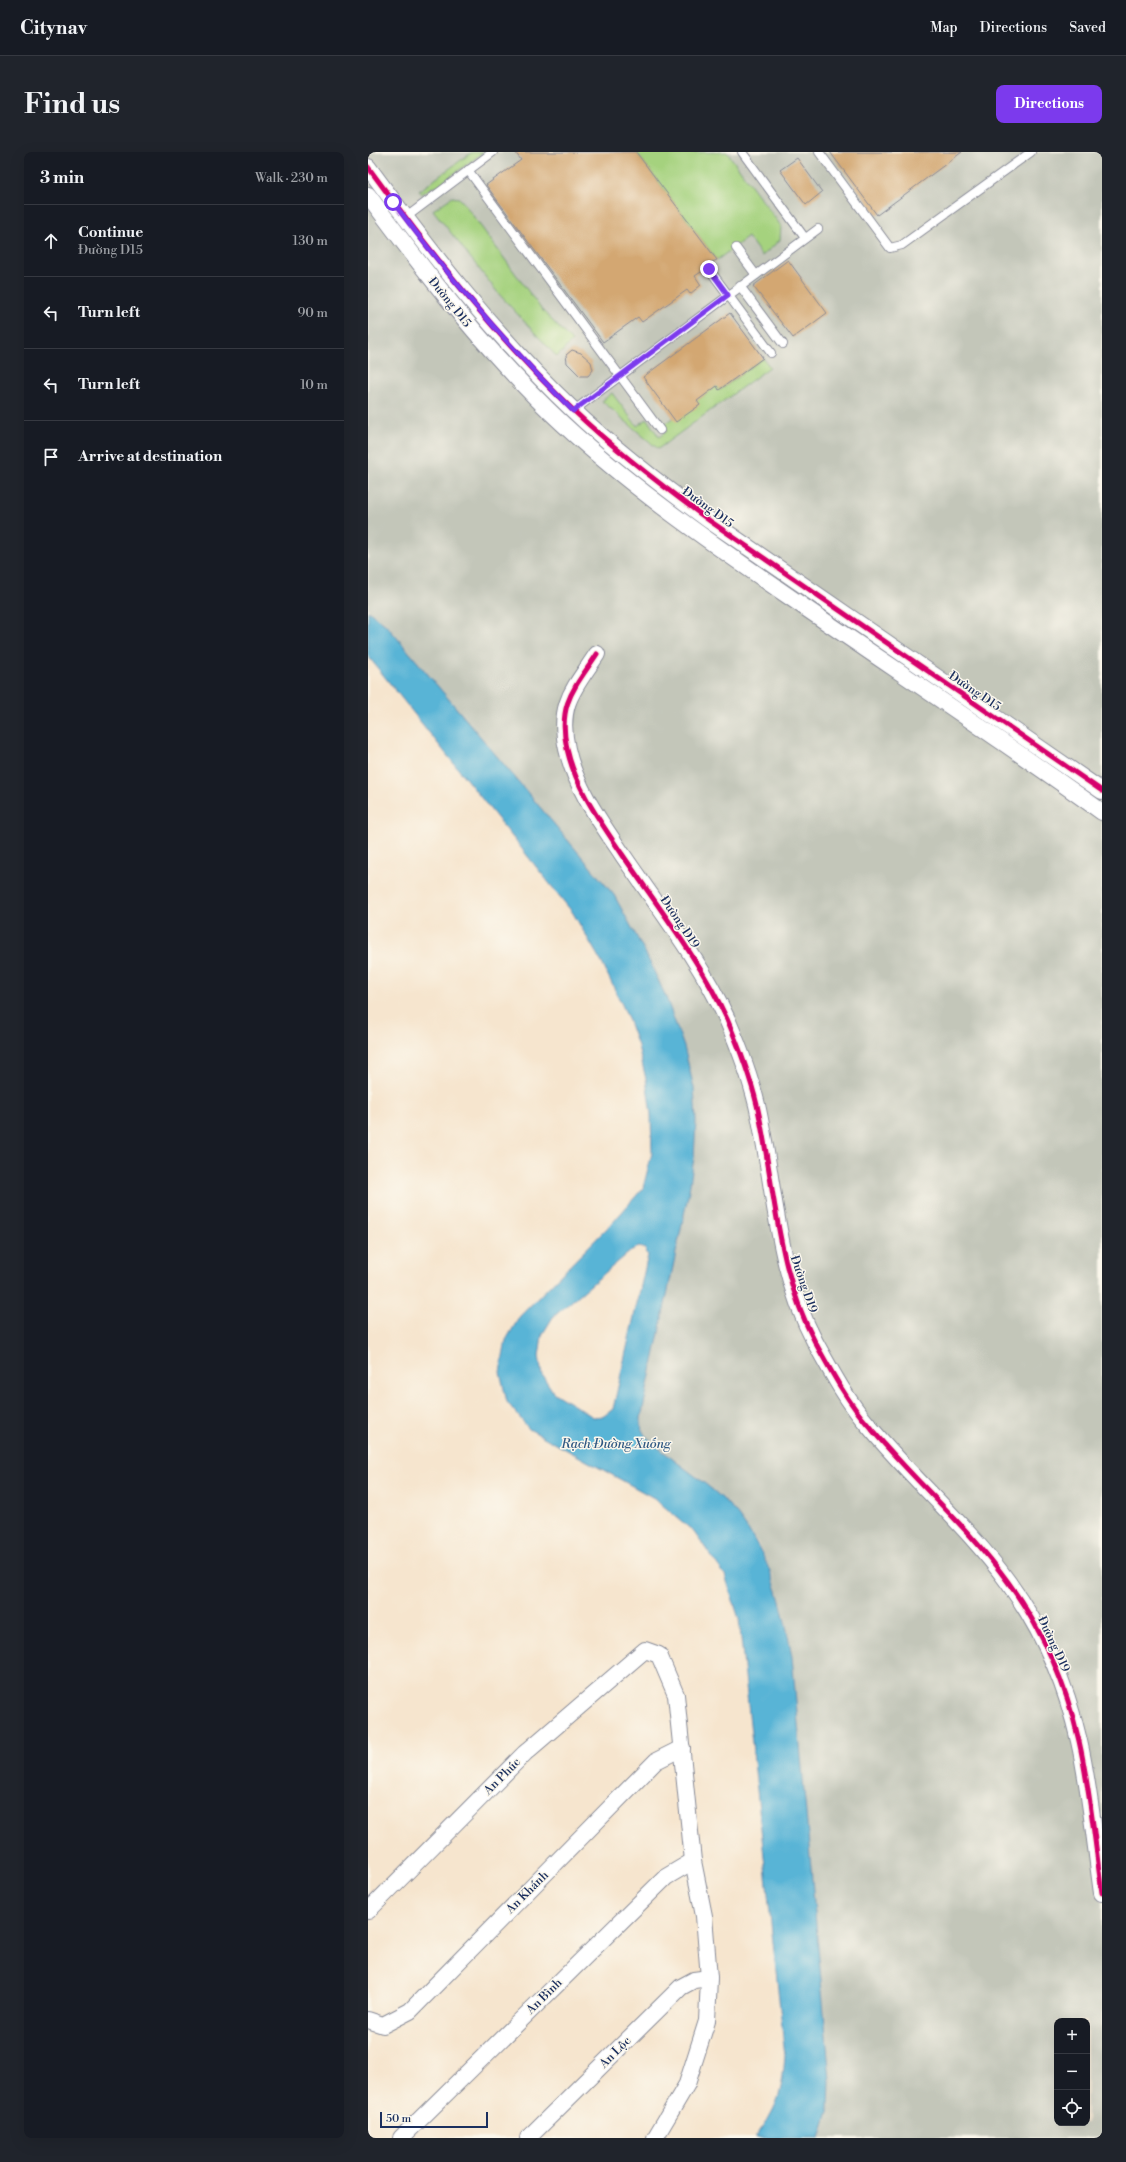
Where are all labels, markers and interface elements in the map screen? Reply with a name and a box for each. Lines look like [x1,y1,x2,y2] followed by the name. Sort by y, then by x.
[20,16,87,40] text: Citynav
[930,19,958,37] text: Map
[980,19,1047,37] text: Directions
[1069,19,1106,37] text: Saved
[996,85,1102,123] button: Directions
[24,87,120,122] text: Find us
[40,167,84,189] text: 3 min
[255,170,328,186] text: Walk · 230 m
[384,193,402,211] route start
[78,223,143,242] text: Continue
[40,230,62,252] icon: ahead
[293,233,328,249] text: 130 m
[78,242,143,258] text: Đường D15
[700,260,718,278] route end
[425,274,475,331] street label: Đường D15
[40,302,62,324] icon: left
[78,303,140,322] text: Turn left
[297,305,328,321] text: 90 m
[40,374,62,396] icon: left
[78,375,140,394] text: Turn left
[300,377,328,393] text: 10 m
[40,446,62,468] icon: arrive
[78,447,222,466] text: Arrive at destination
[679,484,737,531] street label: Đường D15
[946,668,1004,715] street label: Đường D15
[657,893,703,951] street label: Đường D19
[787,1253,820,1315] street label: Đường D19
[560,1436,672,1452] water label: Rạch Đường Xuống
[1034,1614,1073,1675] street label: Đường D19
[480,1755,524,1799] street label: An Phúc
[502,1868,552,1918] street label: An Khánh
[523,1975,565,2018] street label: An Bình
[1054,2018,1090,2126] map controls
[1054,2018,1090,2054] button: +
[596,2033,634,2072] street label: An Lộc
[1054,2054,1090,2090] button: −
[1054,2090,1090,2126] button: locate
[380,2110,488,2129] scale bar
[386,2112,411,2126] text: 50 m

